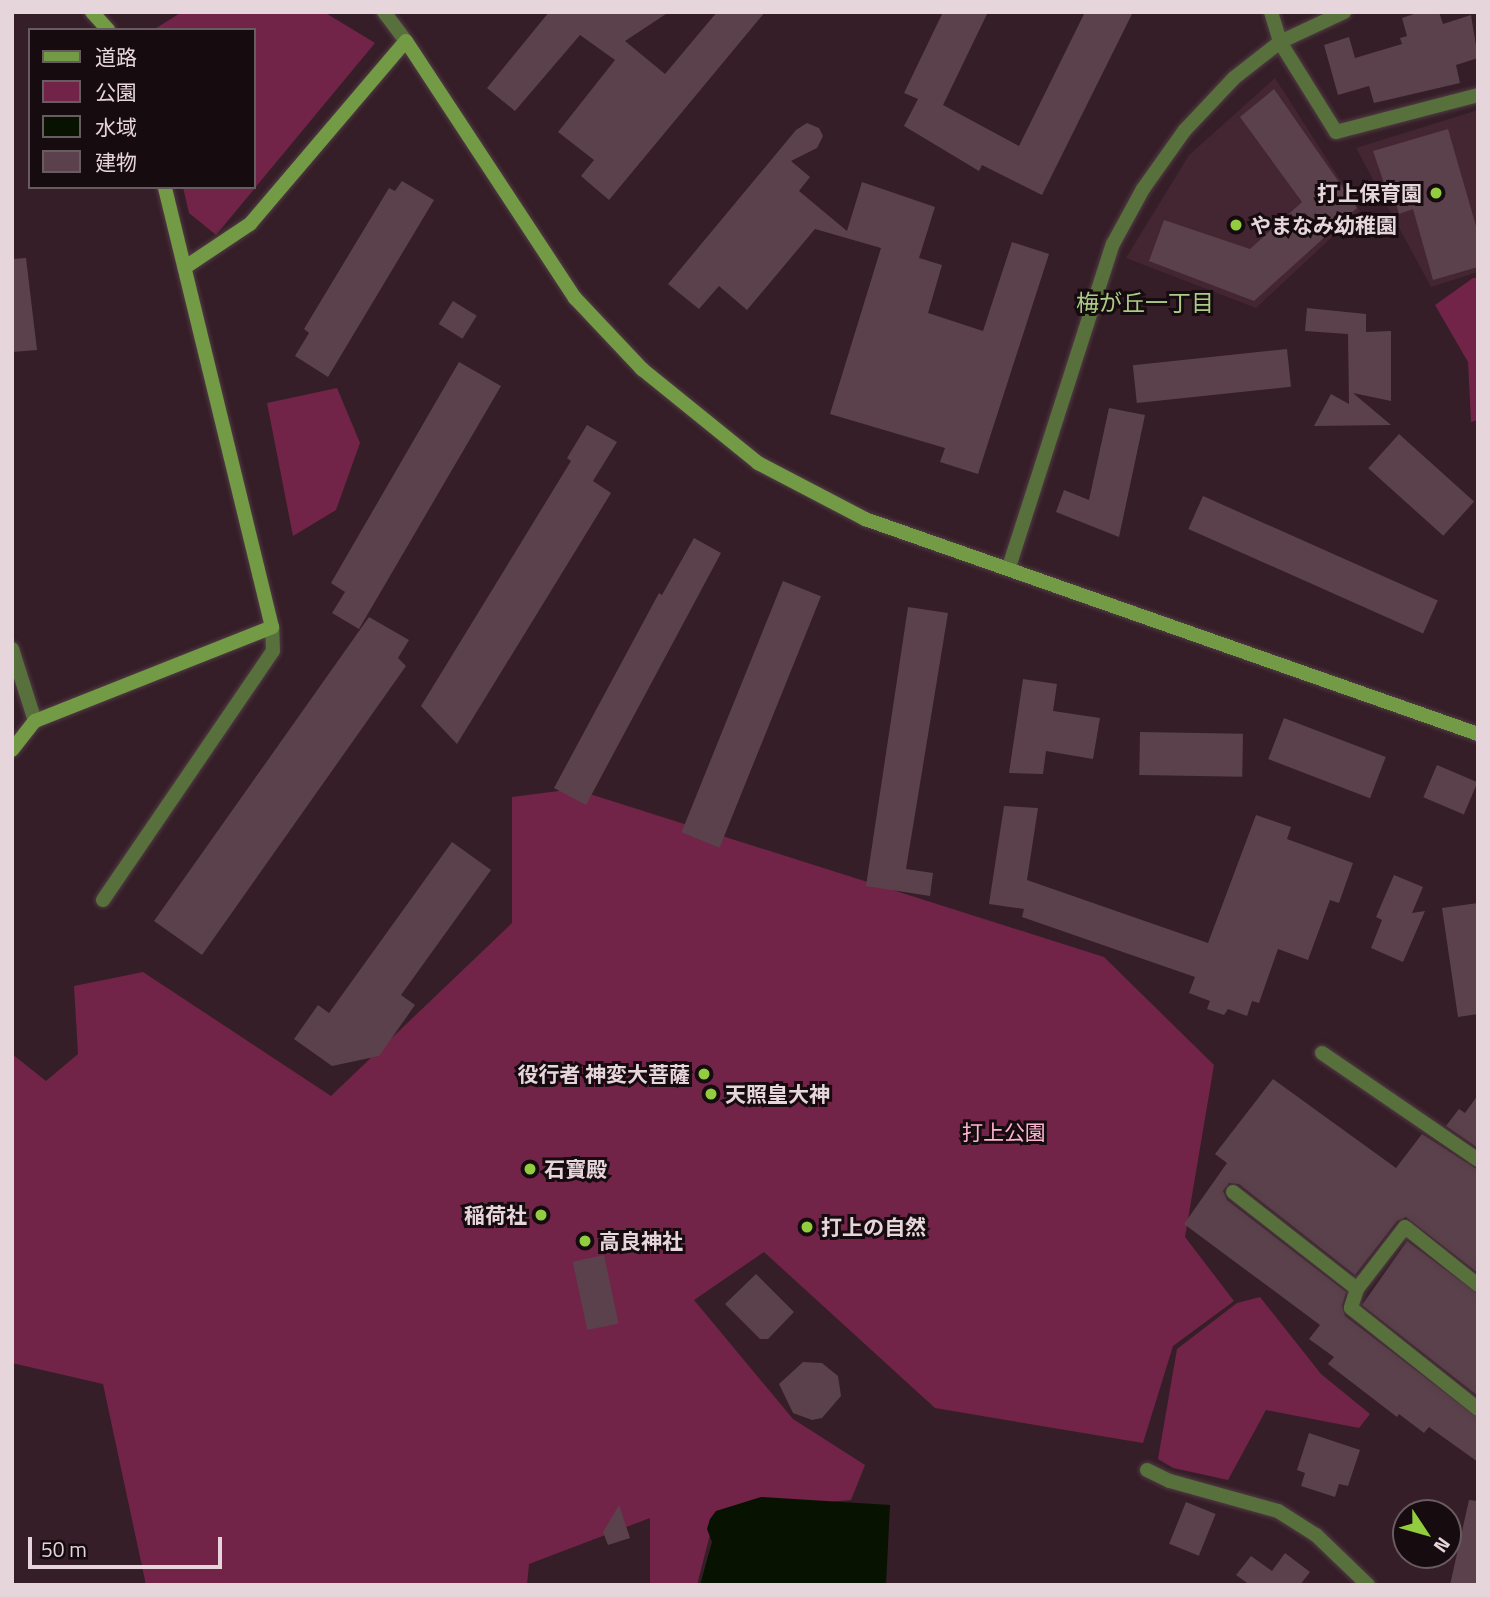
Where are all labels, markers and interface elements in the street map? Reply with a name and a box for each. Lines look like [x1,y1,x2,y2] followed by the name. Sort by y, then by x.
[28,28,256,189] legend
[95,41,137,73] text: 道路
[95,76,137,108] text: 公園
[95,111,137,143] text: 水域
[95,146,137,178] text: 建物
[1317,180,1422,206] place label: 打上保育園
[1428,185,1444,201] marker: 打上保育園
[1250,212,1397,238] place label: やまなみ幼稚園
[1228,217,1244,233] marker: やまなみ幼稚園
[1076,289,1214,317] district label: 梅が丘一丁目
[517,1061,690,1087] place label: 役行者 神変大菩薩
[696,1066,712,1082] marker: 役行者 神変大菩薩
[725,1081,830,1107] place label: 天照皇大神
[703,1086,719,1102] marker: 天照皇大神
[962,1119,1046,1145] park label: 打上公園
[544,1156,607,1182] place label: 石寶殿
[522,1161,538,1177] marker: 石寶殿
[464,1202,527,1228] place label: 稲荷社
[533,1207,549,1223] marker: 稲荷社
[821,1214,926,1240] place label: 打上の自然
[799,1219,815,1235] marker: 打上の自然
[599,1228,683,1254] place label: 高良神社
[577,1233,593,1249] marker: 高良神社
[1392,1499,1462,1569] north arrow
[32,1524,226,1568] scale bar
[1427,1532,1458,1559] text: N
[41,1533,87,1565] text: 50 m

